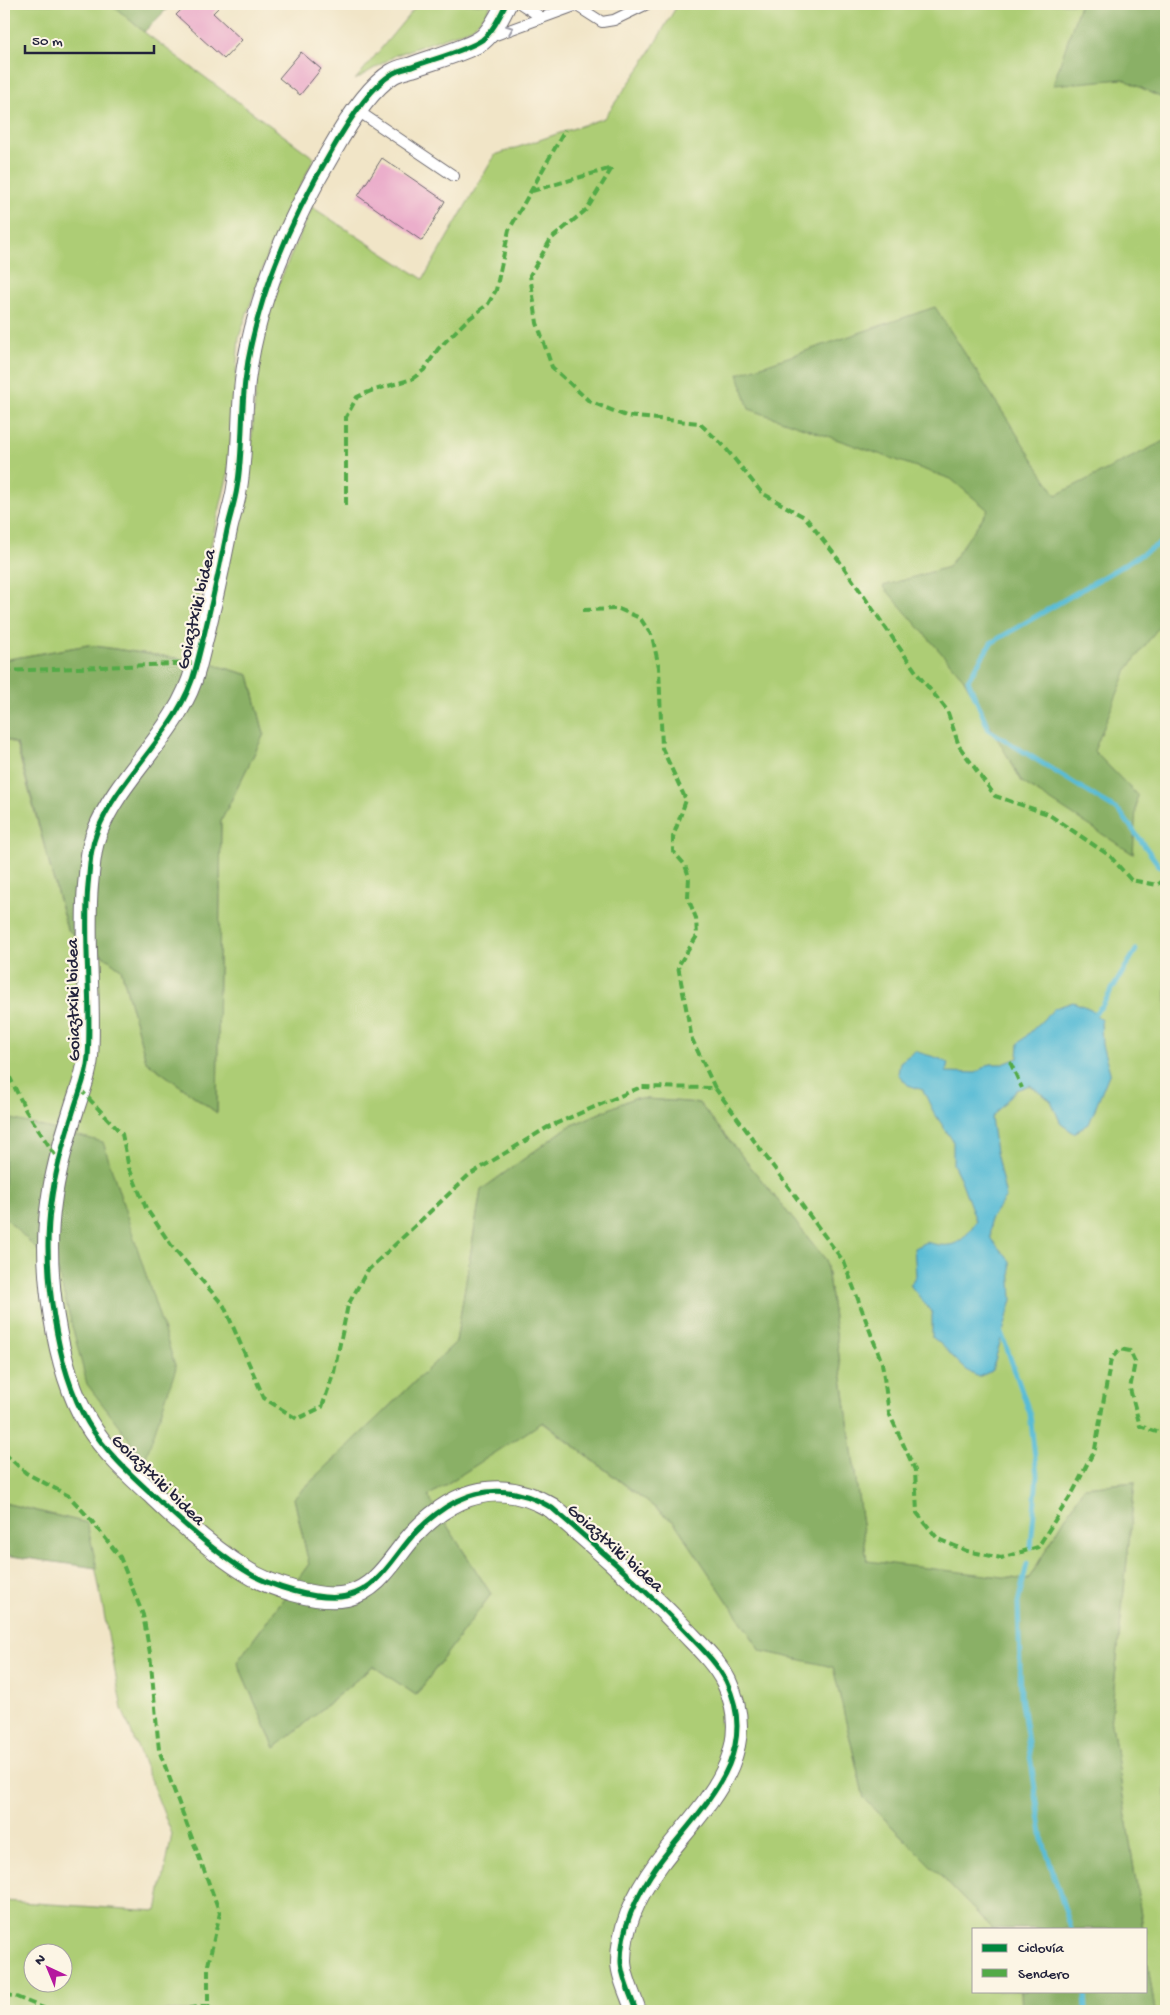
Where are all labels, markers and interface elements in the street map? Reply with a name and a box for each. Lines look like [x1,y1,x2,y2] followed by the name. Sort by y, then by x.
[25,22,154,54] scale bar
[505,25,514,35] one-way arrow
[32,33,63,51] text: 50 m
[173,546,222,672] street label: Goiaztxiki bidea
[63,937,86,1061] street label: Goiaztxiki bidea
[106,1431,209,1532] street label: Goiaztxiki bidea
[562,1500,668,1598] street label: Goiaztxiki bidea
[972,1928,1148,1992] legend
[1018,1940,1064,1958] text: Ciclovía
[22,1942,72,1992] north arrow
[32,1951,50,1970] text: N
[1018,1966,1070,1984] text: Sendero

